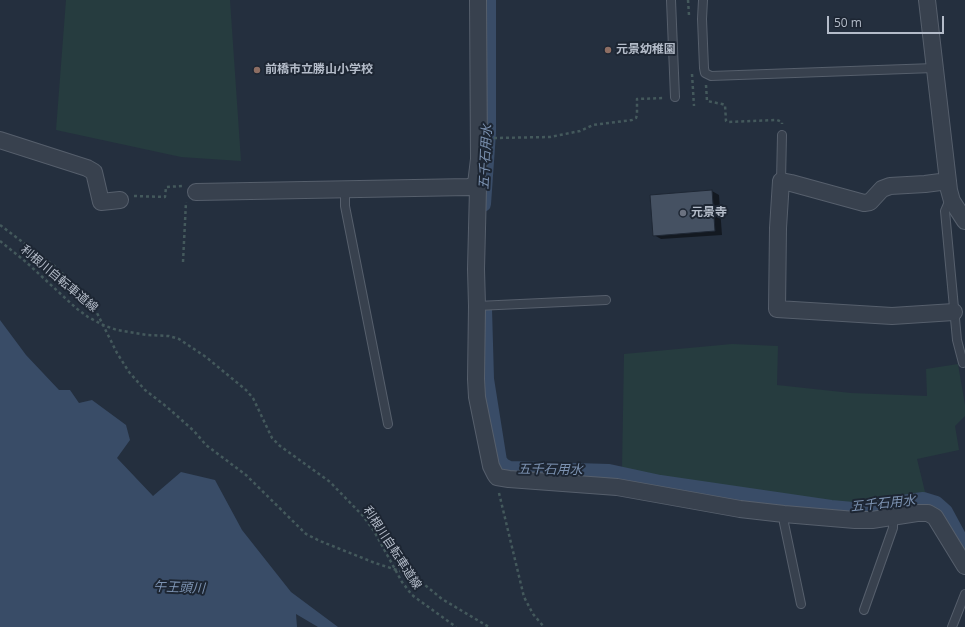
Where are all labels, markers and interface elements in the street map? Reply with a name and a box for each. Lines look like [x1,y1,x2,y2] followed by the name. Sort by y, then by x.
[829,8,946,34] scale bar
[834,14,862,31] text: 50 m
[616,43,676,57] place label: 元景幼稚園
[603,45,613,55] marker: 元景幼稚園
[265,63,373,77] place label: 前橋市立勝山小学校
[252,65,262,75] marker: 前橋市立勝山小学校
[477,124,495,190] water label: 五千石用水
[691,206,727,220] place label: 元景寺
[678,208,688,218] marker: 元景寺
[18,243,100,315] street label: 利根川自転車道線
[517,462,583,478] water label: 五千石用水
[850,493,916,515] water label: 五千石用水
[360,504,424,592] street label: 利根川自転車道線
[153,579,205,597] water label: 午王頭川

